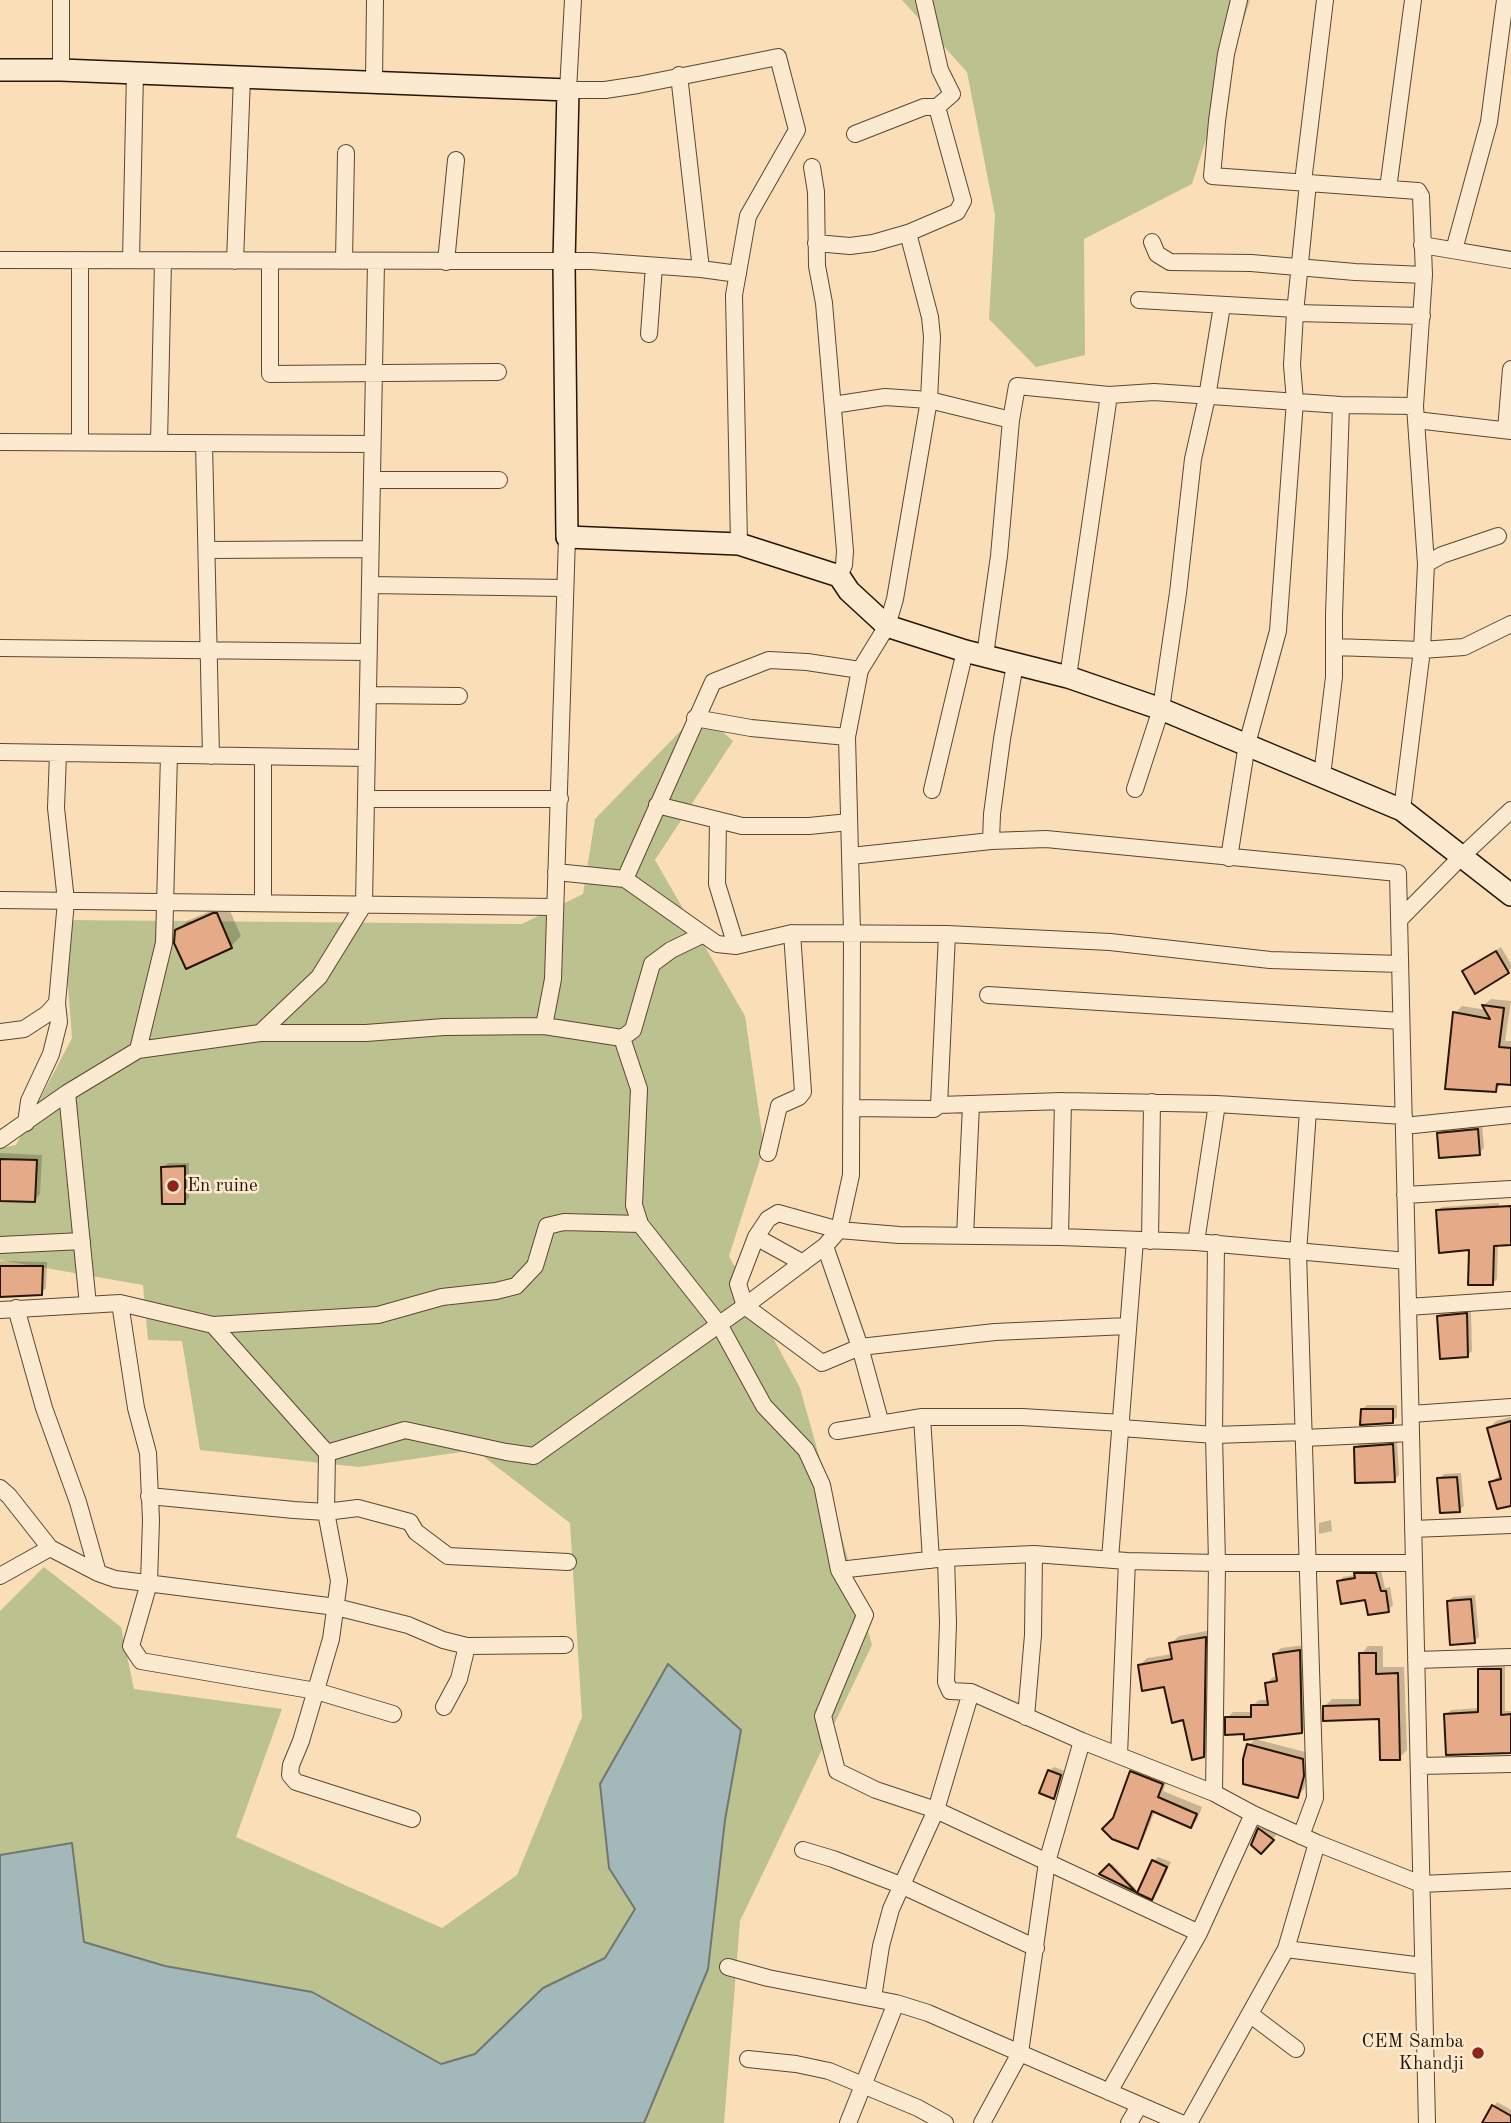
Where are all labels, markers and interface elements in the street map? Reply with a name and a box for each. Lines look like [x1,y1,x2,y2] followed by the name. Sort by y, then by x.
[187,1175,258,1197] place label: En ruine
[165,1178,181,1194] marker: En ruine
[1362,2031,1464,2075] place label: CEM Samba Khandji
[1470,2045,1486,2061] marker: CEM Samba Khandji

